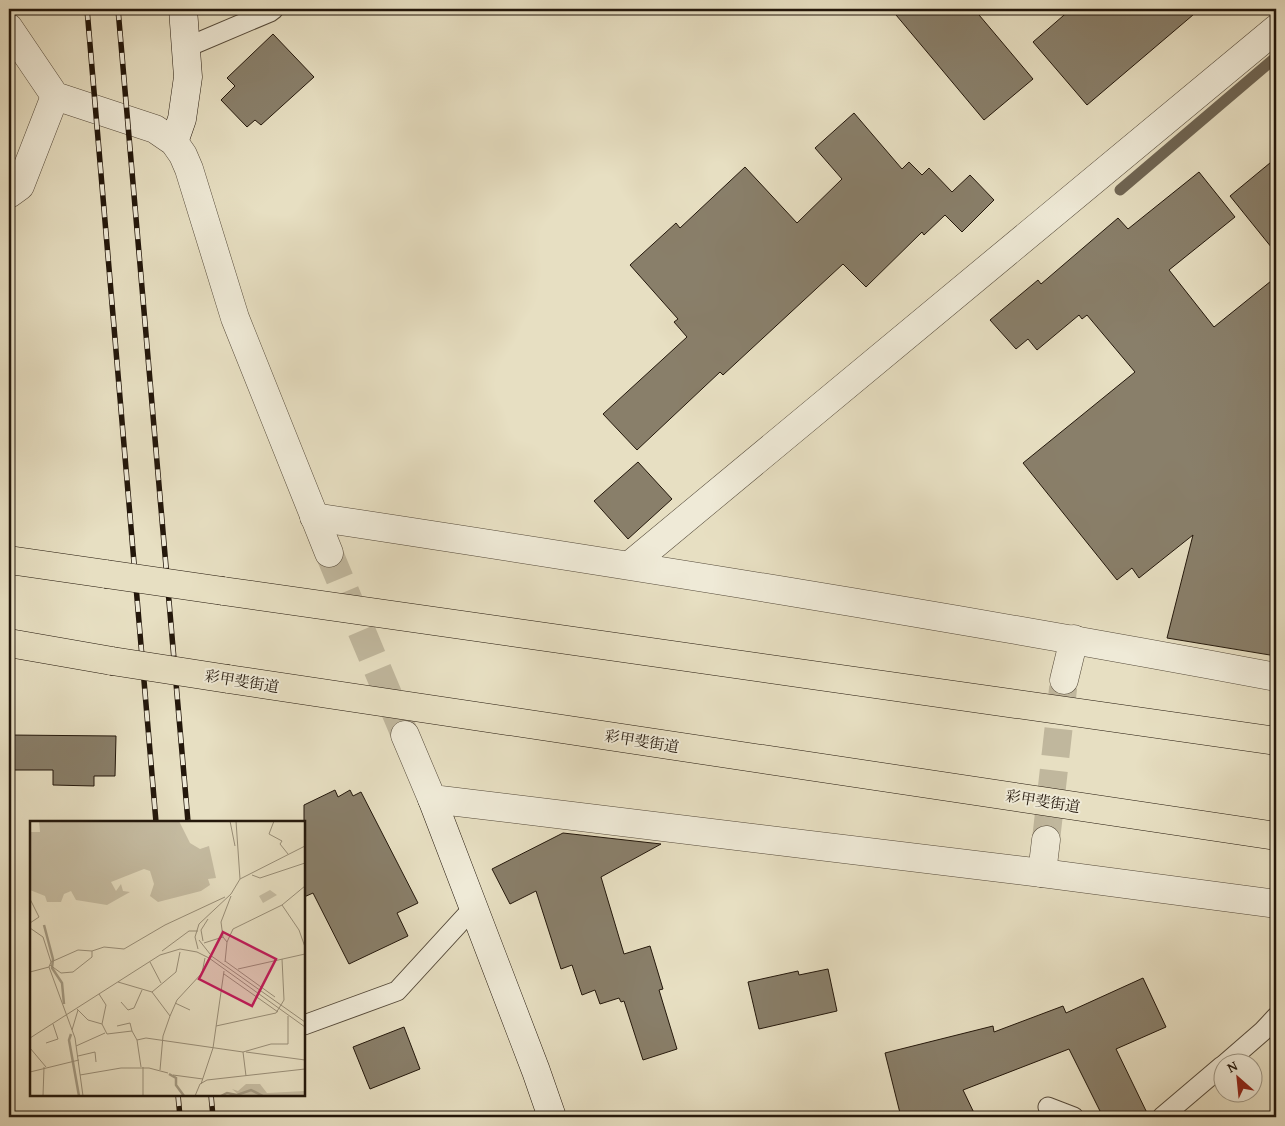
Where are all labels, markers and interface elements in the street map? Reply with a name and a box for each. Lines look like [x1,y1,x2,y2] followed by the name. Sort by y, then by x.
[203,665,281,697] street label: 彩甲斐街道
[603,725,681,757] street label: 彩甲斐街道
[1004,785,1082,817] street label: 彩甲斐街道
[30,821,305,1096] inset map
[1212,1054,1262,1104] north arrow
[1223,1055,1241,1077] text: N

